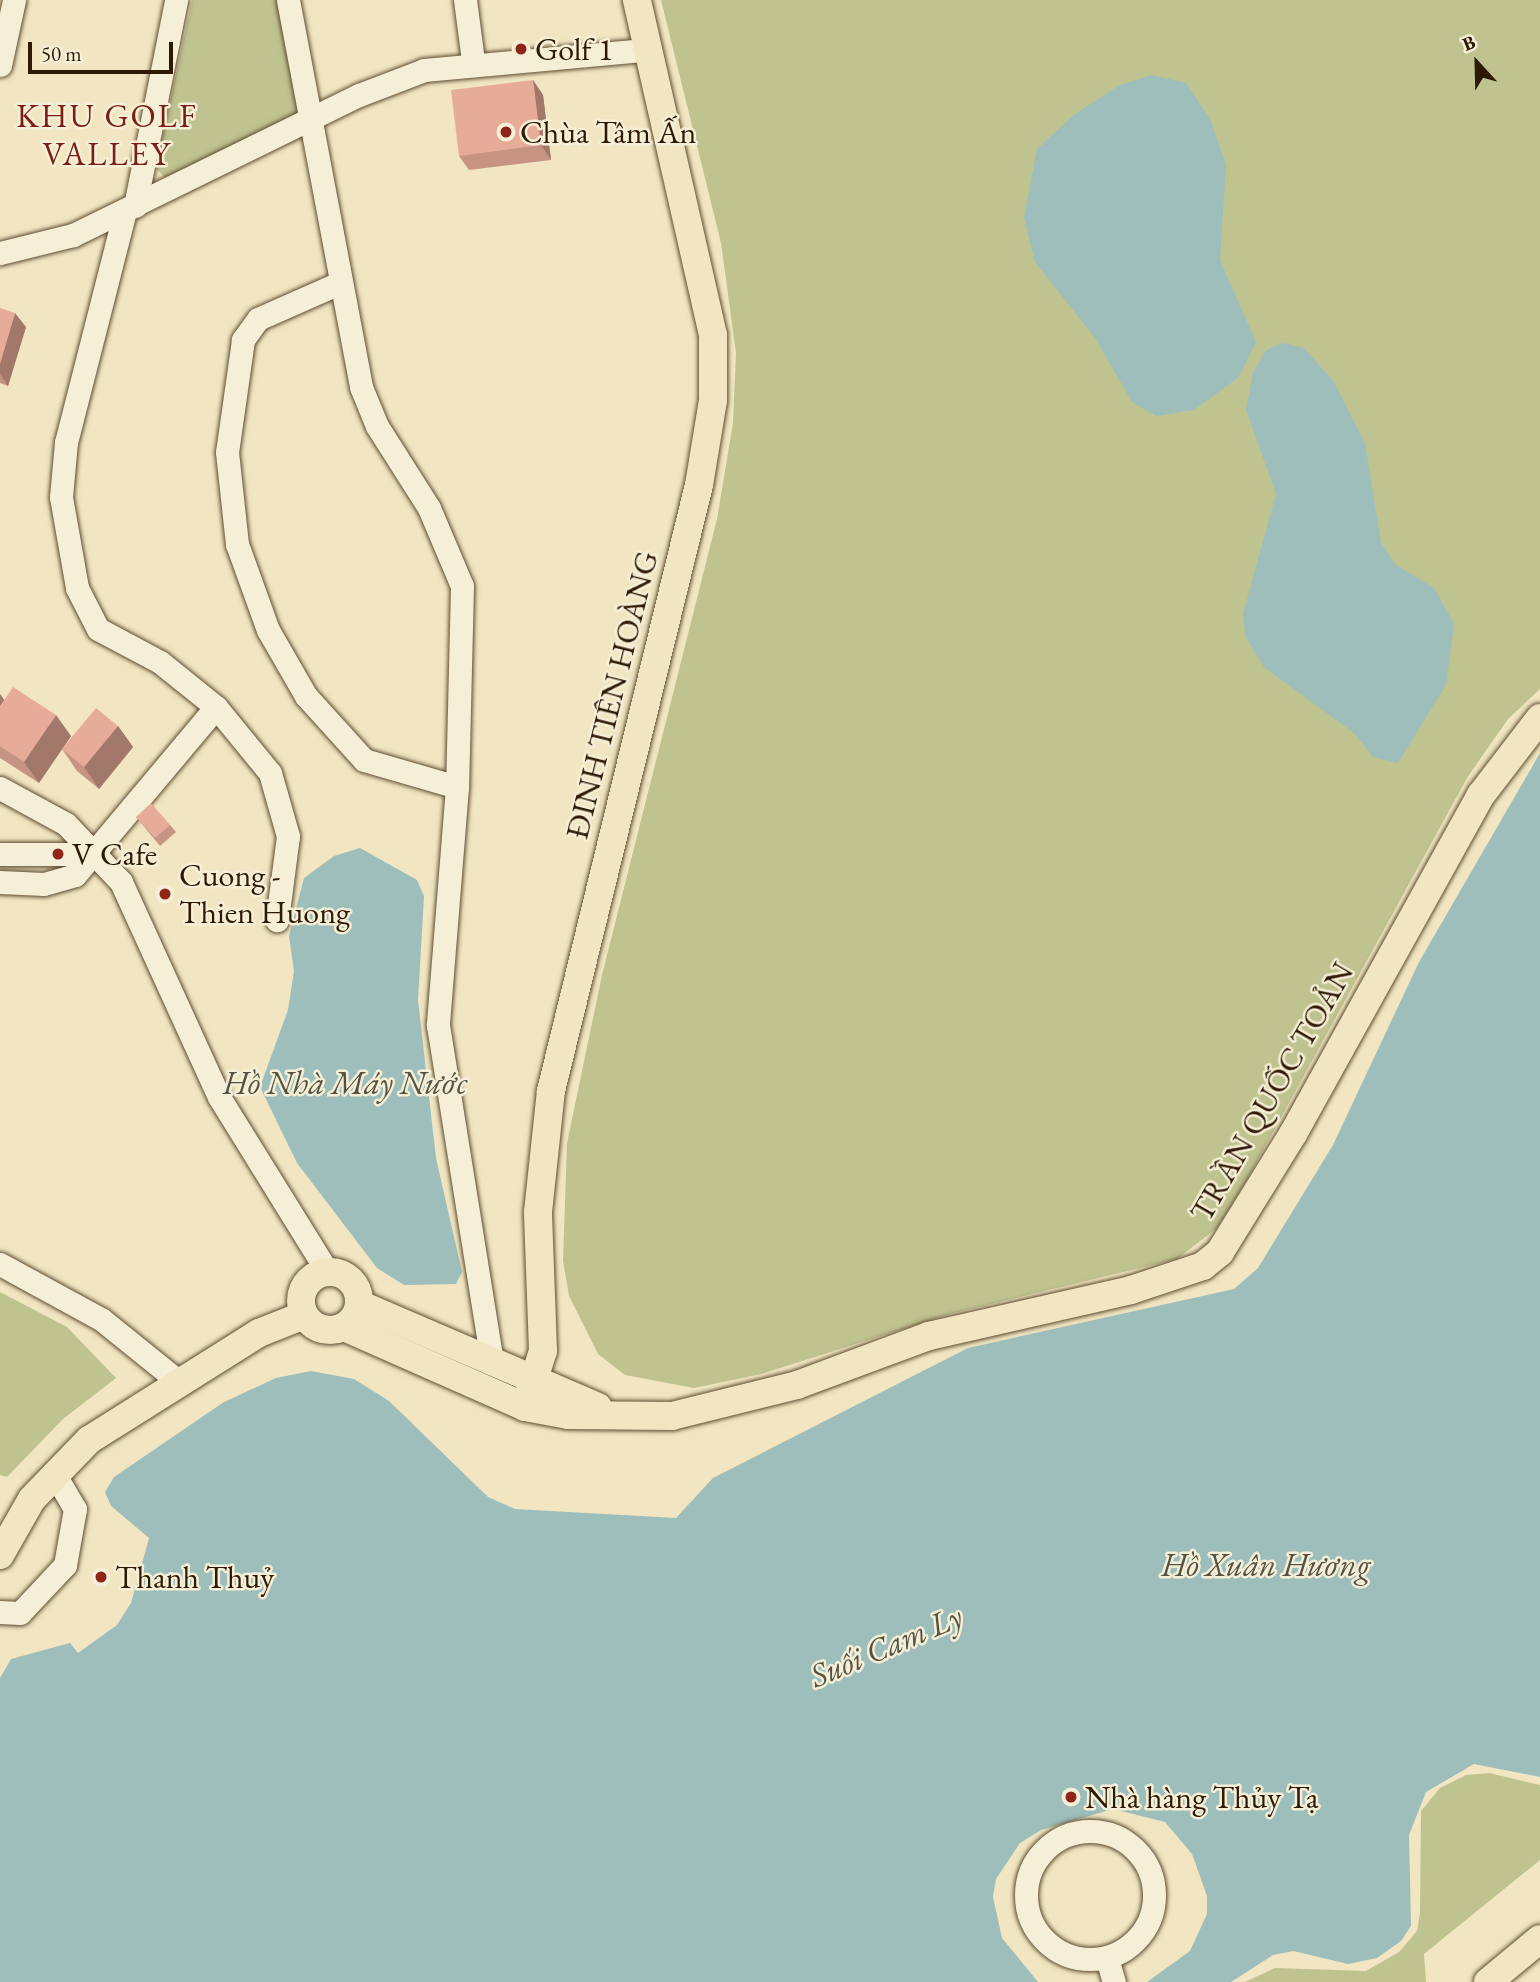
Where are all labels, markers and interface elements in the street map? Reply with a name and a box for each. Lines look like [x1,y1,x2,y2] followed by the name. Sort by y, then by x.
[32,28,177,72] scale bar
[1442,28,1512,98] north arrow
[1459,29,1479,57] text: B
[535,30,613,68] place label: Golf 1
[41,40,82,67] text: 50 m
[513,41,529,57] marker: Golf 1
[17,96,197,174] district label: KHU GOLF VALLEY
[520,113,696,151] place label: Chùa Tâm Ấn
[498,124,514,140] marker: Chùa Tâm Ấn
[558,547,666,843] street label: ĐINH TIÊN HOÀNG
[72,835,157,873] place label: V Cafe
[50,846,66,862] marker: V Cafe
[179,857,350,932] place label: Cuong - Thien Huong
[157,886,173,902] marker: Cuong - Thien Huong
[1182,956,1362,1228] street label: TRẦN QUỐC TOẢN
[223,1063,467,1103] water label: Hồ Nhà Máy Nước
[1162,1545,1370,1585] water label: Hồ Xuân Hương
[115,1558,274,1596] place label: Thanh Thuỷ
[93,1569,109,1585] marker: Thanh Thuỷ
[804,1596,968,1696] water label: Suối Cam Ly
[1085,1778,1319,1816] place label: Nhà hàng Thủy Tạ
[1063,1789,1079,1805] marker: Nhà hàng Thủy Tạ

